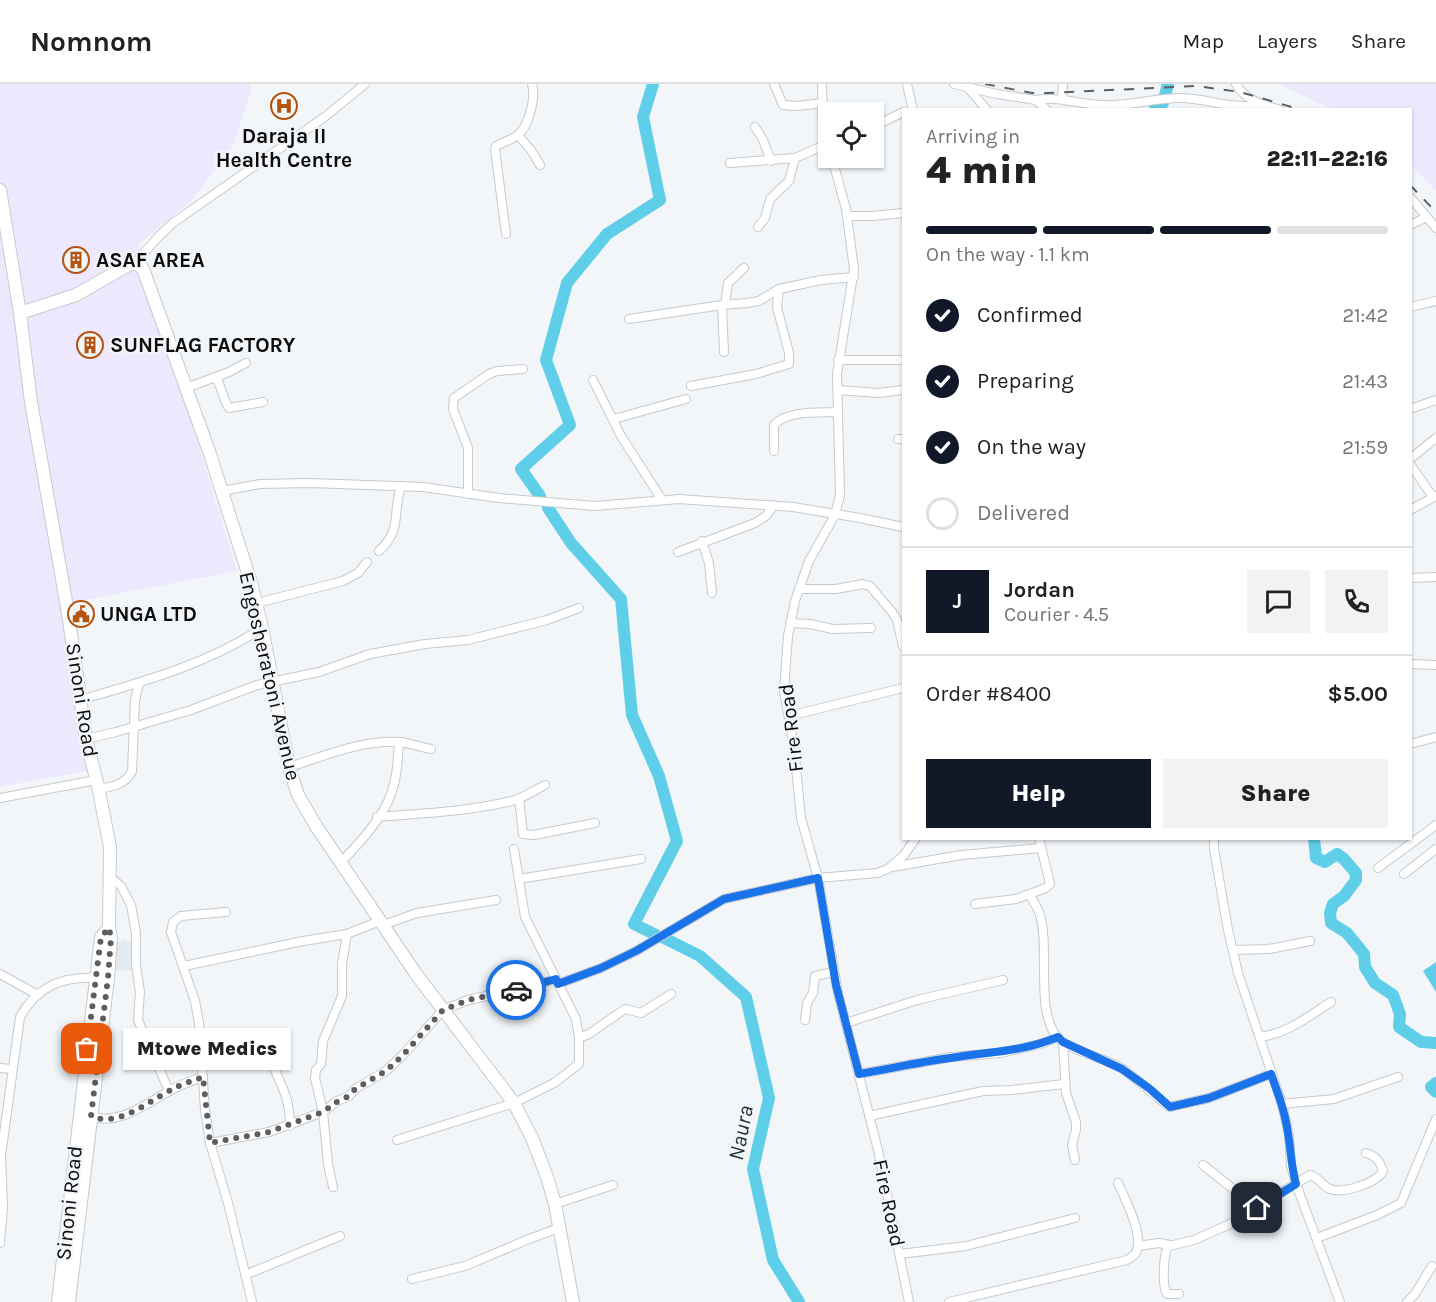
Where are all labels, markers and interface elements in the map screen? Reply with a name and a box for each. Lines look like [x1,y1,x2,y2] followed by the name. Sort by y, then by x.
[30,25,152,58] text: Nomnom
[1182,29,1224,53] text: Map
[1257,29,1318,53] text: Layers
[1351,29,1406,53] text: Share
[269,91,299,121] hospital icon: Daraja II Health Centre
[818,102,884,168] map controls
[818,102,884,168] button: locate
[216,124,352,172] place label: Daraja II Health Centre
[926,125,1020,148] text: Arriving in
[1266,146,1388,172] text: 22:11–22:16
[926,147,1038,193] text: 4 min
[926,243,1090,266] text: On the way · 1.1 km
[61,245,91,275] building icon: ASAF AREA
[96,248,205,272] place label: ASAF AREA
[926,299,959,332] icon: check
[977,302,1083,328] text: Confirmed
[1342,304,1388,327] text: 21:42
[75,330,105,360] building icon: SUNFLAG FACTORY
[110,333,296,357] place label: SUNFLAG FACTORY
[926,365,959,398] icon: check
[977,368,1074,394] text: Preparing
[1342,370,1388,393] text: 21:43
[926,431,959,464] icon: check
[977,434,1086,460] text: On the way
[1342,436,1388,459] text: 21:59
[977,500,1070,526] text: Delivered
[234,569,306,783] street label: Engosheratoni Avenue
[1247,570,1310,633] button: chat
[1325,570,1388,633] button: phone
[1004,577,1075,603] text: Jordan
[953,588,962,614] text: J
[66,599,96,629] public building icon: UNGA LTD
[100,602,197,626] place label: UNGA LTD
[1004,603,1109,626] text: Courier · 4.5
[61,641,103,759] street label: Sinoni Road
[926,681,1051,707] text: Order #8400
[1327,681,1388,707] text: $5.00
[774,682,808,774] street label: Fire Road
[926,759,1151,828] button: Help
[1163,759,1388,828] button: Share
[486,960,546,1020] courier
[500,974,533,1007] icon: car
[61,1023,112,1074] pin
[123,1028,291,1070] callout: Mtowe Medics
[70,1032,103,1065] icon: bag
[137,1037,277,1060] text: Mtowe Medics
[723,1103,759,1163] water label: Naura
[51,1144,87,1262] street label: Sinoni Road
[868,1157,910,1249] street label: Fire Road
[1231,1182,1282,1233] pin
[1240,1191,1273,1224] icon: home

